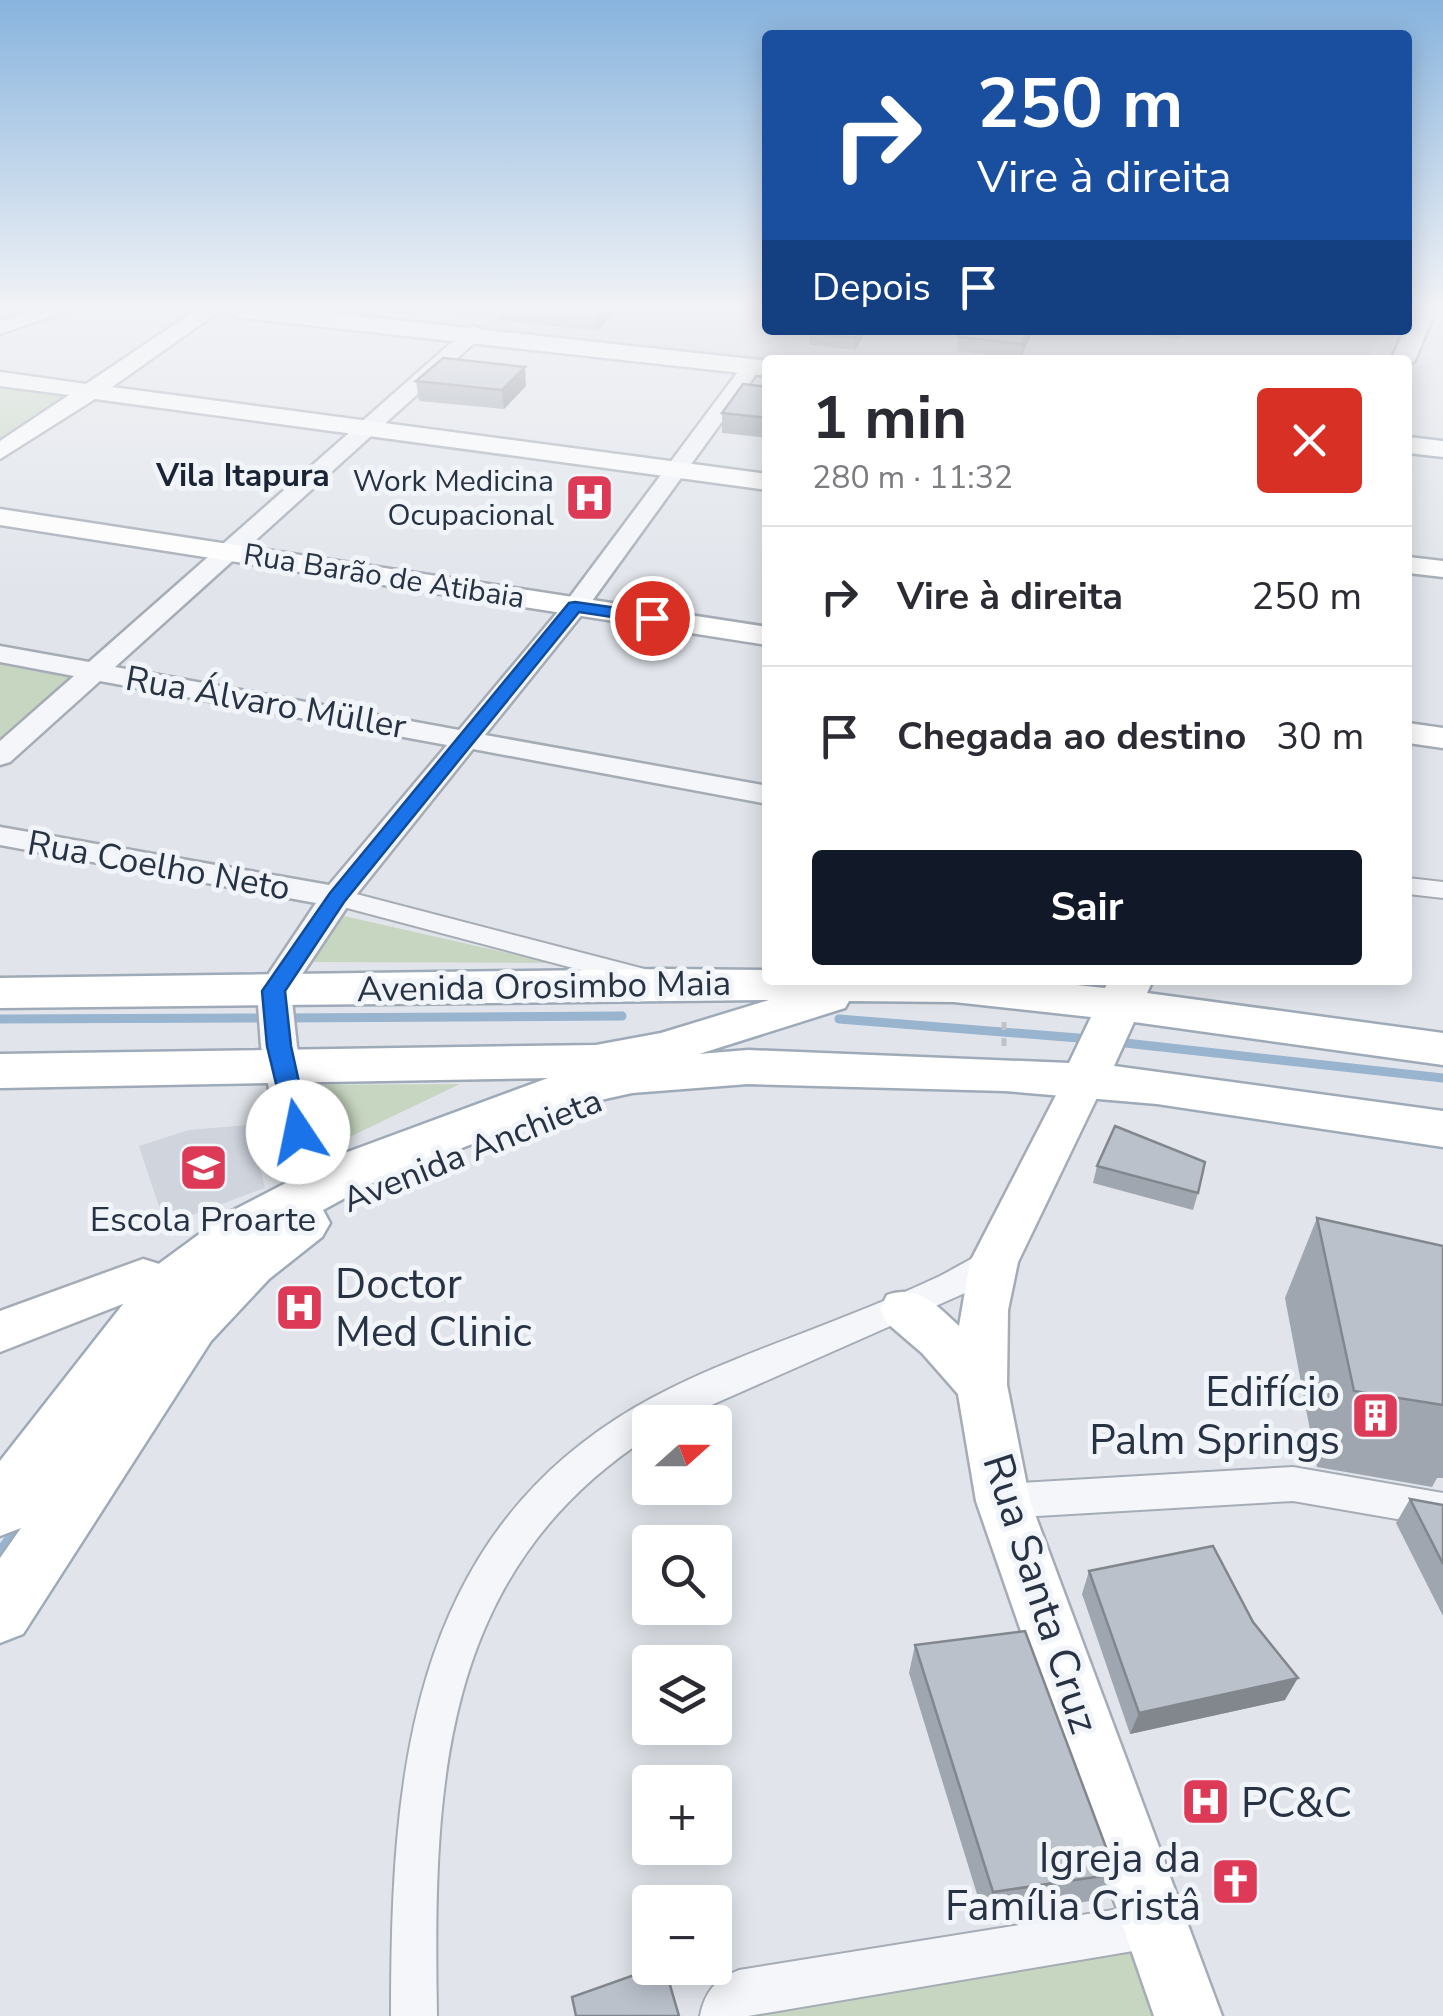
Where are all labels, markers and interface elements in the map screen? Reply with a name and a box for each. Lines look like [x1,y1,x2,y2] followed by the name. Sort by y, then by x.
[977,56,1183,152] text: 250 m
[812,70,942,200] icon: right
[977,147,1232,208] text: Vire à direita
[951,260,1006,315] icon: arrive
[812,262,931,313] text: Depois
[812,377,967,459] text: 1 min
[1257,388,1362,493] button: close
[155,454,330,497] district label: Vila Itapura
[812,456,1013,499] text: 280 m · 11:32
[353,461,554,536] place label: Work Medicina Ocupacional
[563,472,615,524] hospital icon: Work Medicina Ocupacional
[240,534,527,619] street label: Rua Barão de Atibaia
[812,569,867,624] icon: right
[897,571,1123,622] text: Vire à direita
[1251,571,1362,622] text: 250 m
[610,576,695,661] pin
[625,591,680,646] icon: arrive
[122,655,410,750] street label: Rua Álvaro Müller
[812,709,867,764] icon: arrive
[897,711,1246,762] text: Chegada ao destino
[1276,711,1364,762] text: 30 m
[24,819,294,912] street label: Rua Coelho Neto
[812,850,1362,965] button: Sair
[356,960,732,1013] street label: Avenida Orosimbo Maia
[335,1077,609,1224] street label: Avenida Anchieta
[246,1080,350,1184] position arrow
[177,1141,229,1193] school or university icon: Escola Proarte
[90,1196,316,1243] place label: Escola Proarte
[335,1256,532,1361] place label: Doctor Med Clinic
[274,1281,326,1333] hospital icon: Doctor Med Clinic
[1089,1364,1340,1469] place label: Edifício Palm Springs
[1349,1389,1401,1441] building icon: Edifício Palm Springs
[632,1405,732,1505] north arrow
[632,1405,732,1985] map controls
[969,1446,1113,1741] street label: Rua Santa Cruz
[632,1525,732,1625] button: search
[632,1645,732,1745] button: layers
[632,1765,732,1865] button: +
[1241,1775,1352,1832] place label: PC&C
[1180,1776,1232,1828] hospital icon: PC&C
[945,1830,1201,1935] place label: Igreja da Família Cristâ
[1210,1855,1262,1907] church icon: Igreja da Família Cristâ
[632,1885,732,1985] button: −

